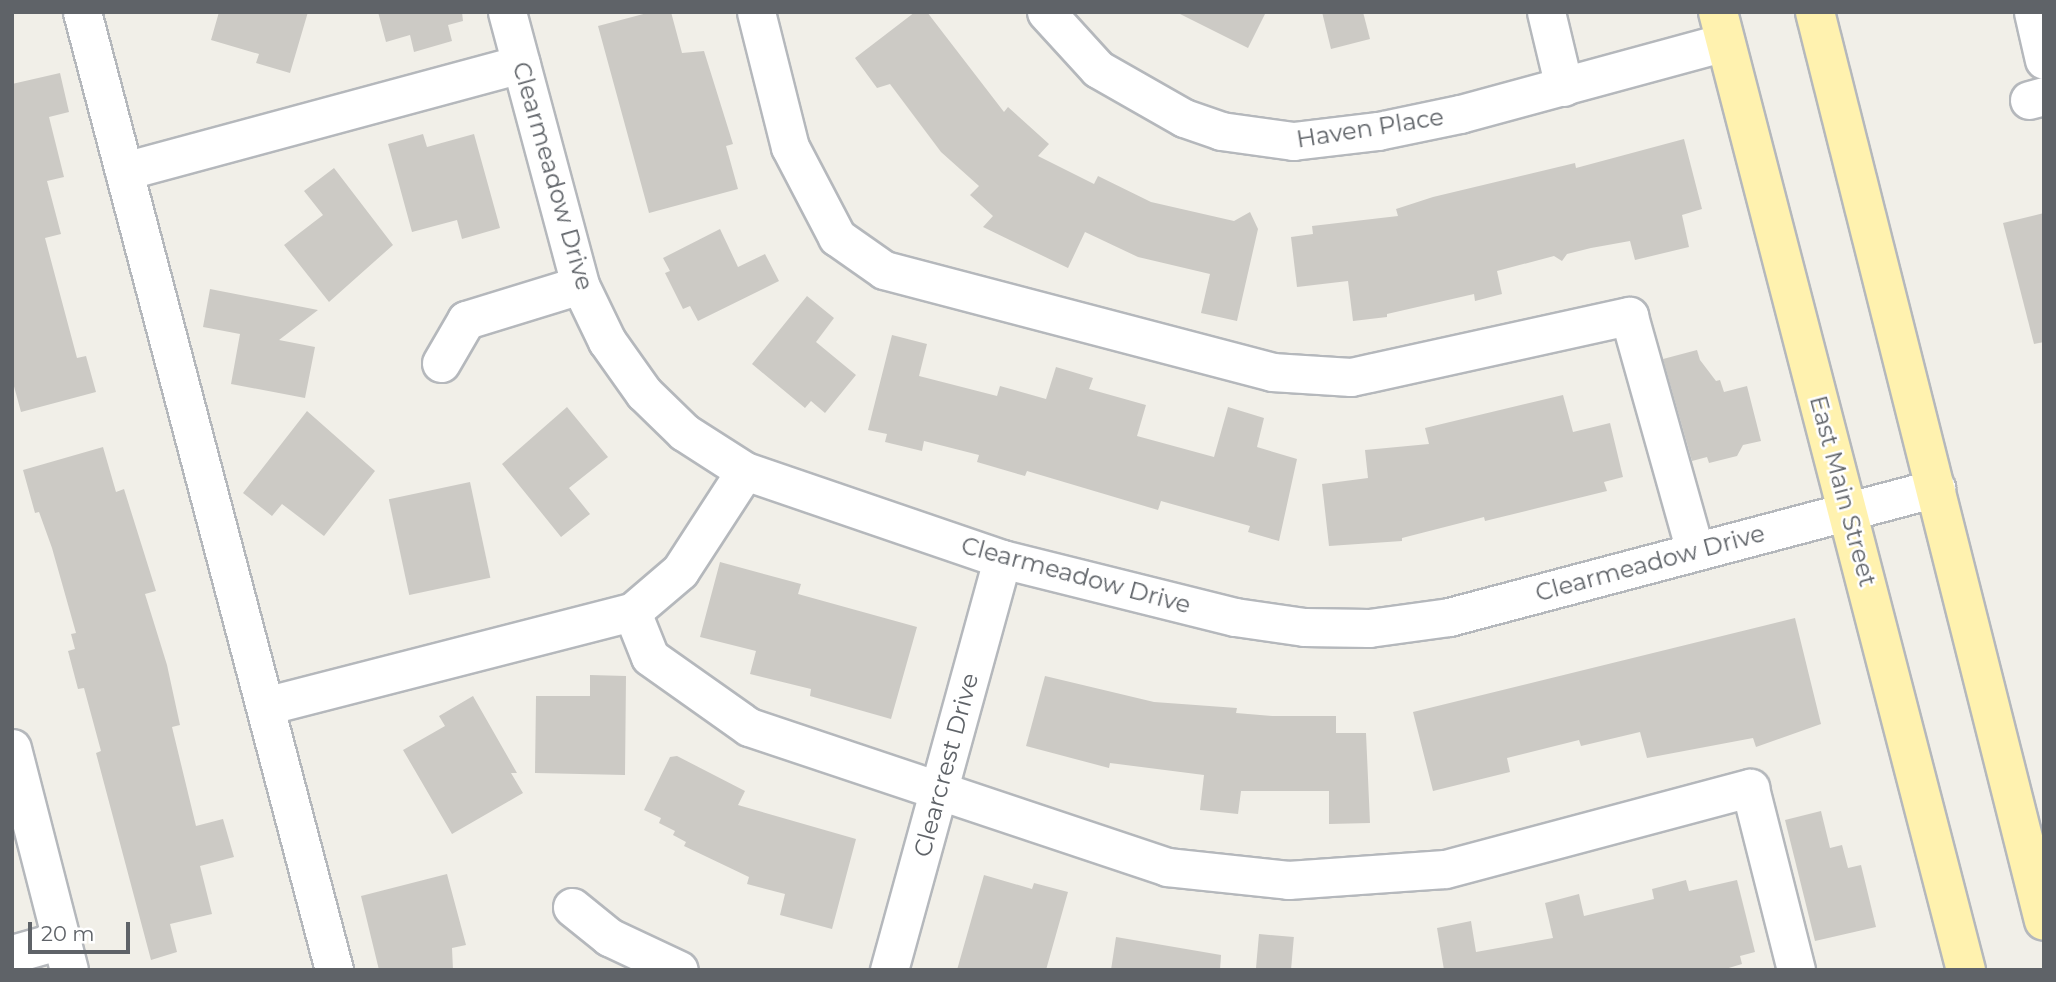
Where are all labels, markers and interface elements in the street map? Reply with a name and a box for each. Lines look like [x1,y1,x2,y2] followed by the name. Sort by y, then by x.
[507,59,599,293] street label: Clearmeadow Drive
[1294,102,1446,154] street label: Haven Place
[1804,392,1882,590] street label: East Main Street
[1532,519,1768,607] street label: Clearmeadow Drive
[958,531,1194,619] street label: Clearmeadow Drive
[908,670,984,860] street label: Clearcrest Drive
[32,908,133,952] scale bar
[41,921,95,946] text: 20 m

